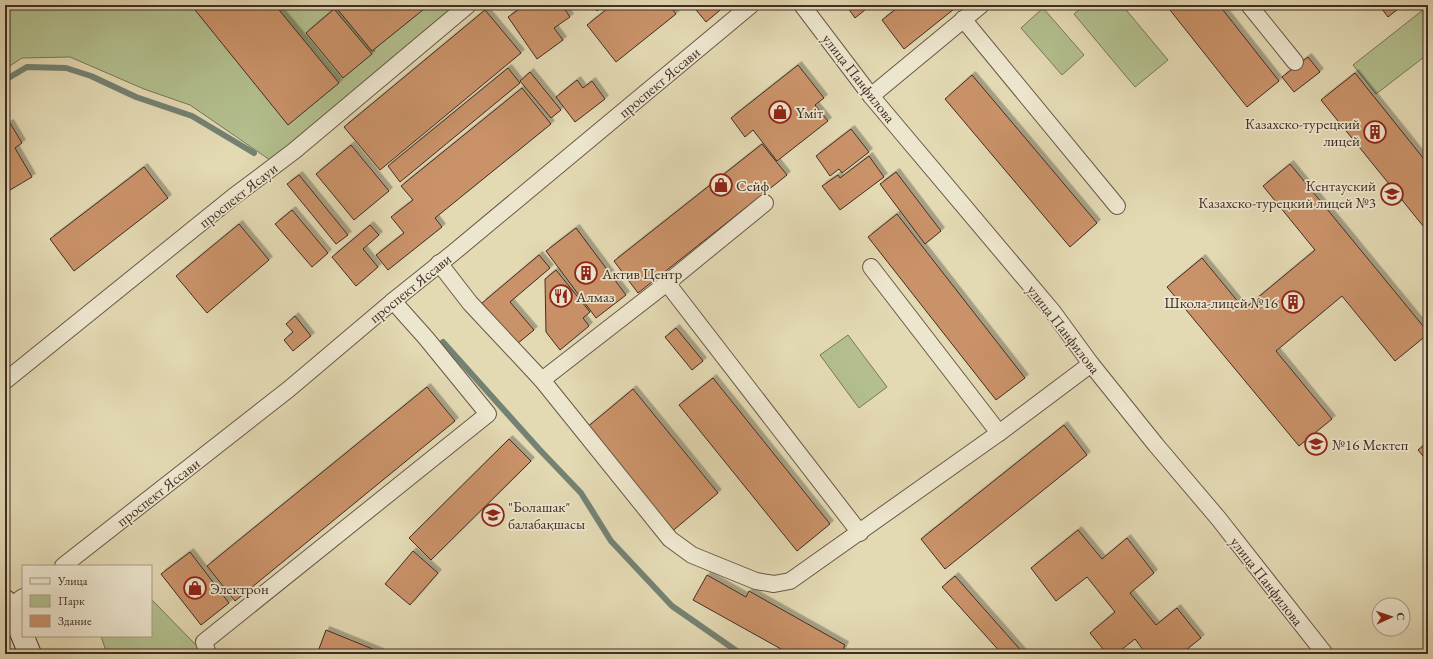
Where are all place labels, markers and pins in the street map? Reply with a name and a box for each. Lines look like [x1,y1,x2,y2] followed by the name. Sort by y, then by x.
[767,99,793,125] shop icon: Үміт
[796,103,823,122] place label: Үміт
[1245,114,1360,150] place label: Казахско-турецкий лицей
[1362,119,1388,145] building icon: Казахско-турецкий лицей
[708,172,734,198] shop icon: Сейф
[736,176,769,195] place label: Сейф
[1198,176,1376,212] place label: Кентауский Казахско-турецкий лицей №3
[1379,181,1405,207] school or university icon: Кентауский Казахско-турецкий лицей №3
[573,260,599,286] building icon: Актив Центр
[601,264,682,283] place label: Актив Центр
[548,283,574,309] restaurant icon: Алмаз
[575,287,615,306] place label: Алмаз
[1280,289,1306,315] building icon: Школа-лицей №16
[1164,293,1278,312] place label: Школа-лицей №16
[1303,431,1329,457] school or university icon: №16 Мектеп
[1332,435,1409,454] place label: №16 Мектеп
[508,497,585,533] place label: "Болашак" балабақшасы
[480,502,506,528] school or university icon: "Болашак" балабақшасы
[182,575,208,601] shop icon: Электрон
[210,579,269,598] place label: Электрон

